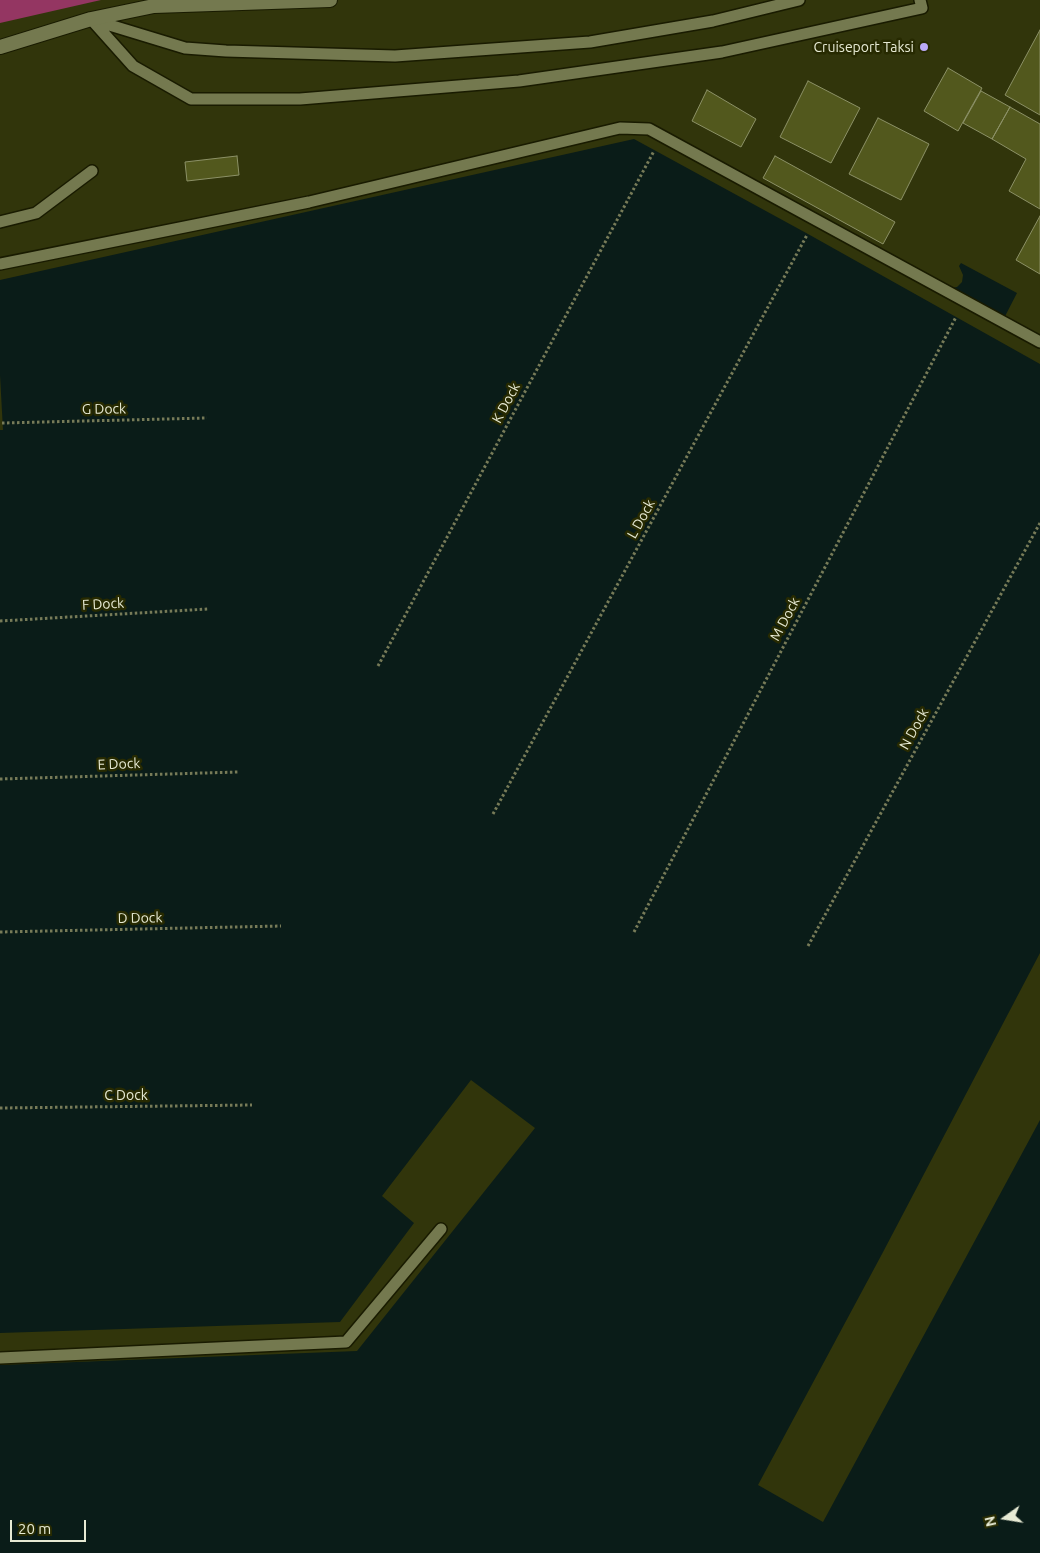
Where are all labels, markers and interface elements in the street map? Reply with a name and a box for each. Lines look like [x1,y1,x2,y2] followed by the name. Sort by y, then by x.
[814,39,914,55] place label: Cruiseport Taksi
[918,41,930,53] marker: Cruiseport Taksi
[488,380,524,426] street label: K Dock
[82,400,126,418] street label: G Dock
[623,497,659,541] street label: L Dock
[767,594,803,644] street label: M Dock
[81,595,125,613] street label: F Dock
[896,705,932,753] street label: N Dock
[97,755,141,773] street label: E Dock
[117,909,163,927] street label: D Dock
[104,1087,148,1103] street label: C Dock
[980,1493,1030,1543] north arrow
[12,1510,89,1542] scale bar
[981,1514,999,1528] text: N
[18,1520,51,1537] text: 20 m

